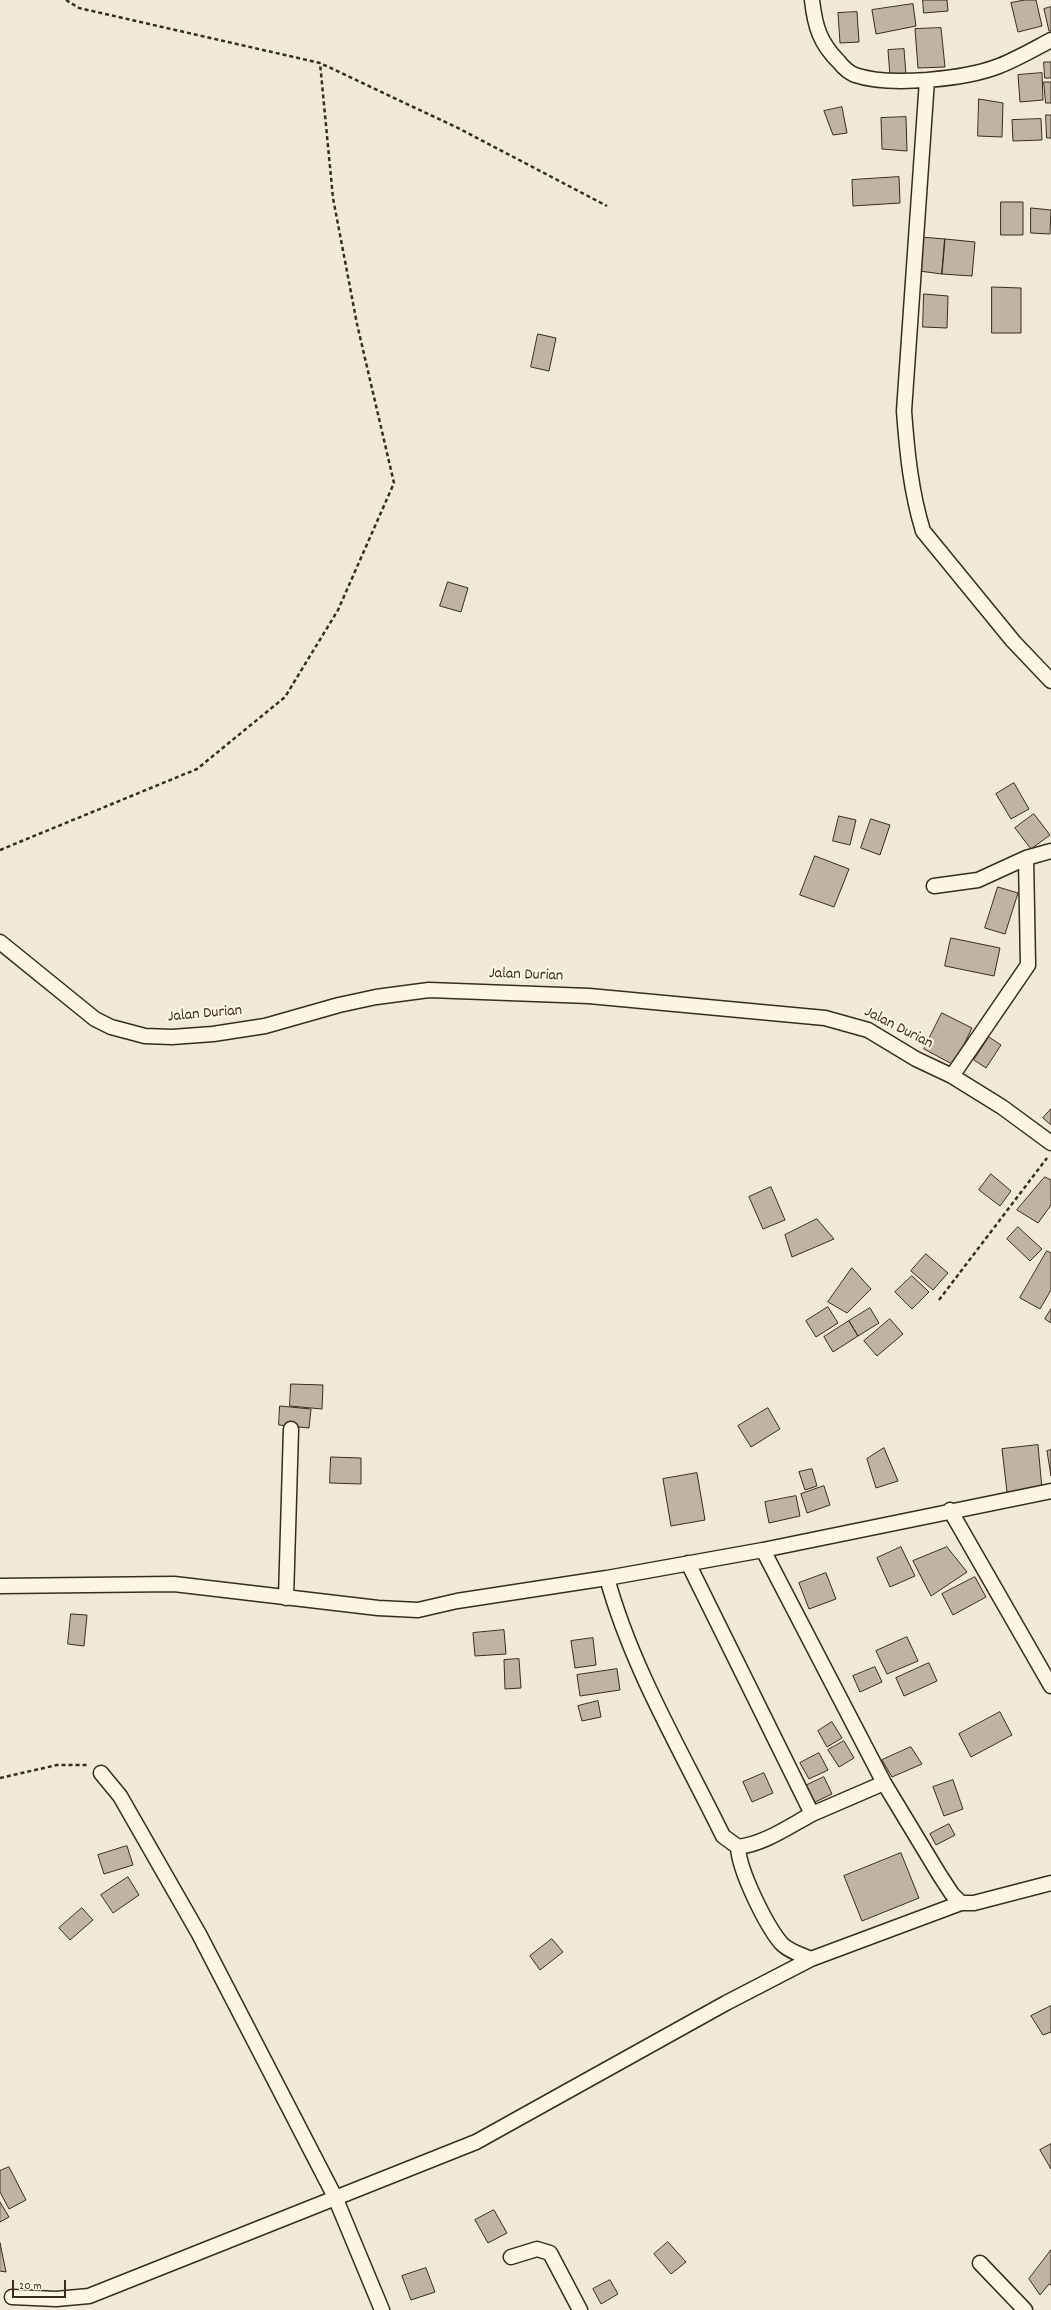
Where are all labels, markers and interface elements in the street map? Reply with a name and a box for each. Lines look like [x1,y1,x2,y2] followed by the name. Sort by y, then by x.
[488,965,564,987] street label: Jalan Durian
[167,1002,243,1028] street label: Jalan Durian
[860,1004,936,1054] street label: Jalan Durian
[14,2272,68,2298] scale bar
[19,2278,42,2295] text: 20 m

